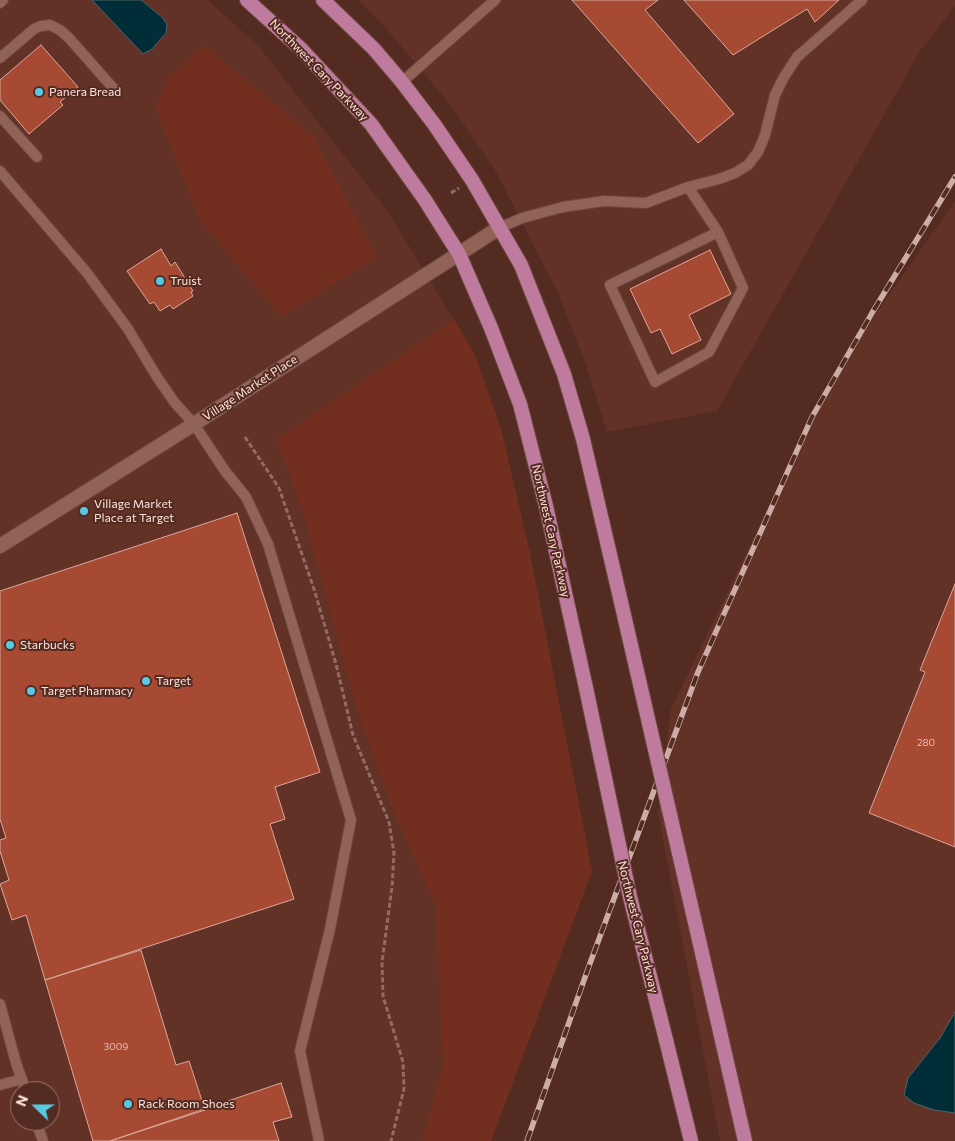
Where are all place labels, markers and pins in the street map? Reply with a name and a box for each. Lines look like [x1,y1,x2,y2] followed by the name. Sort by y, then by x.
[49,85,121,99] place label: Panera Bread
[33,86,45,98] marker: Panera Bread
[170,274,202,288] place label: Truist
[154,275,166,287] marker: Truist
[94,497,174,525] place label: Village Market Place at Target
[78,505,90,517] marker: Village Market Place at Target
[20,638,75,652] place label: Starbucks
[4,639,16,651] marker: Starbucks
[156,674,191,688] place label: Target
[140,675,152,687] marker: Target
[41,684,133,698] place label: Target Pharmacy
[25,685,37,697] marker: Target Pharmacy
[138,1097,235,1111] place label: Rack Room Shoes
[122,1098,134,1110] marker: Rack Room Shoes

